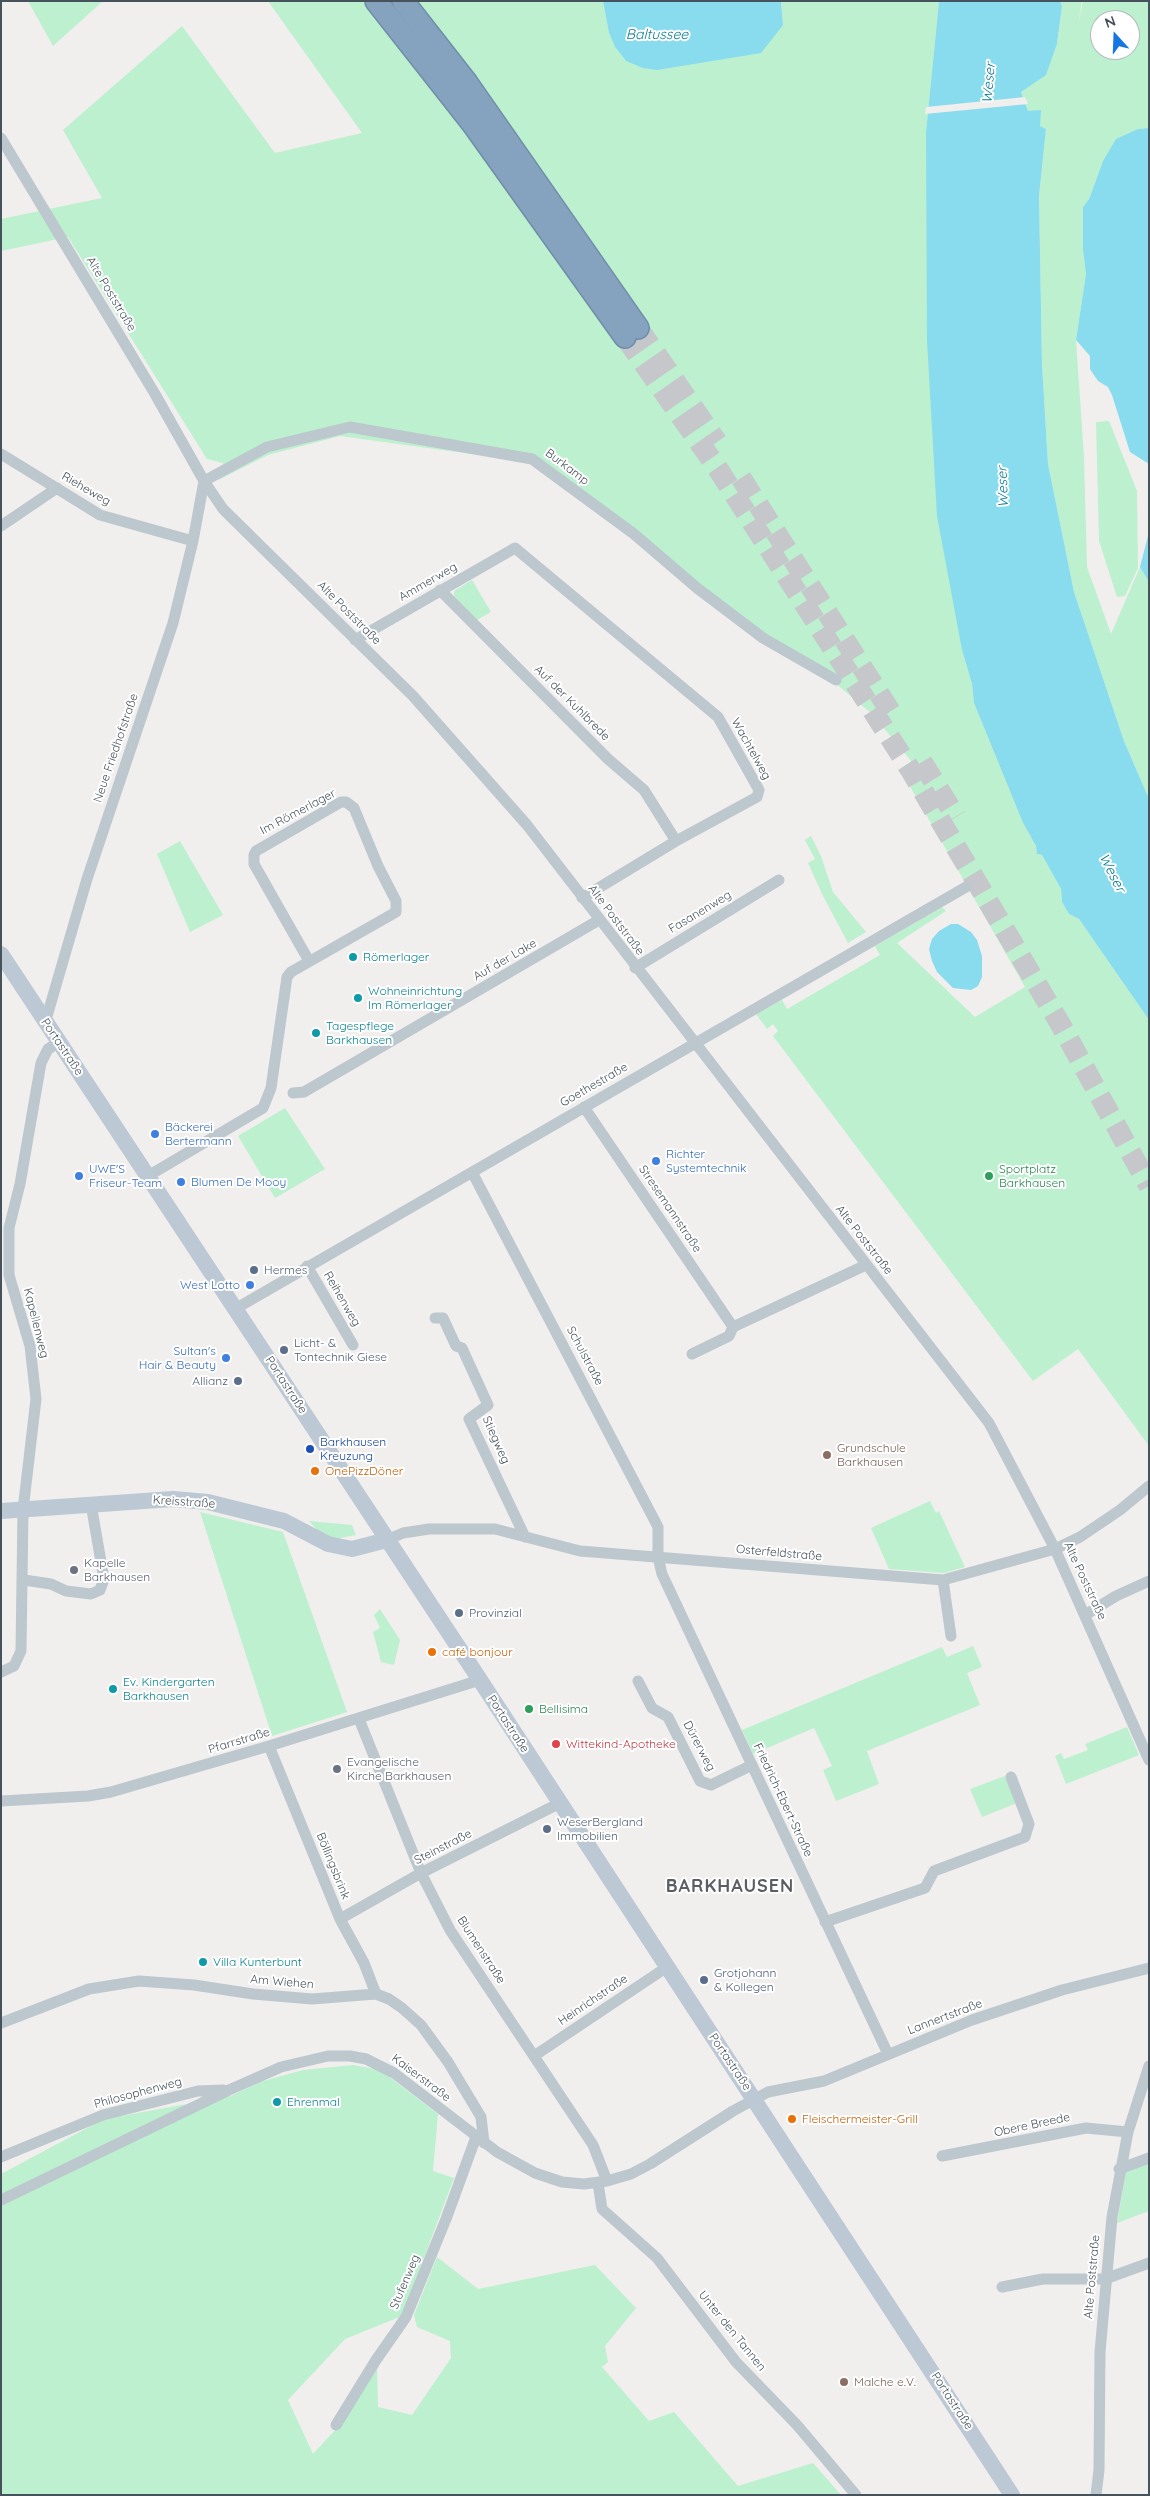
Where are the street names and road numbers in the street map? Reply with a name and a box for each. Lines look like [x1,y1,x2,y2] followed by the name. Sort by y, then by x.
[83,254,139,334] street label: Alte Poststraße
[542,446,592,488] street label: Burkamp
[59,469,113,509] street label: Rieheweg
[396,560,460,604] street label: Ammerweg
[314,578,384,648] street label: Alte Poststraße
[531,662,613,744] street label: Auf der Kuhlbrede
[91,692,141,804] street label: Neue Friedhofstraße
[728,716,774,782] street label: Wachtelweg
[258,786,338,838] street label: Im Römerlager
[585,882,647,958] street label: Alte Poststraße
[666,888,734,936] street label: Fasanenweg
[471,936,539,984] street label: Auf der Lake
[38,1016,86,1078] street label: Portastraße
[558,1060,630,1110] street label: Goethestraße
[636,1163,704,1255] street label: Stresemannstraße
[832,1202,896,1278] street label: Alte Poststraße
[320,1269,364,1329] street label: Reihenweg
[20,1286,52,1360] street label: Kapellenweg
[563,1324,607,1388] street label: Schulstraße
[262,1354,310,1416] street label: Portastraße
[479,1414,513,1466] street label: Stiegweg
[152,1493,216,1511] street label: Kreisstraße
[1061,1540,1109,1622] street label: Alte Poststraße
[735,1542,823,1564] street label: Osterfeldstraße
[484,1693,532,1755] street label: Portastraße
[680,1718,718,1774] street label: Dürerweg
[206,1725,272,1757] street label: Pfarrstraße
[750,1741,816,1859] street label: Friedrich-Ebert-Straße
[412,1826,474,1868] street label: Steinstraße
[313,1830,353,1902] street label: Böllingsbrink
[454,1914,508,1986] street label: Blumenstraße
[556,1971,630,2029] street label: Heinrichstraße
[250,1972,314,1992] street label: Am Wiehen
[906,1996,984,2038] street label: Lannertstraße
[706,2031,754,2093] street label: Portastraße
[389,2051,453,2105] street label: Kaiserstraße
[93,2074,183,2112] street label: Philosophenweg
[993,2110,1071,2140] street label: Obere Breede
[1081,2234,1103,2320] street label: Alte Poststraße
[387,2252,423,2312] street label: Stufenweg
[695,2288,769,2374] street label: Unter den Tannen
[928,2370,976,2432] street label: Portastraße

